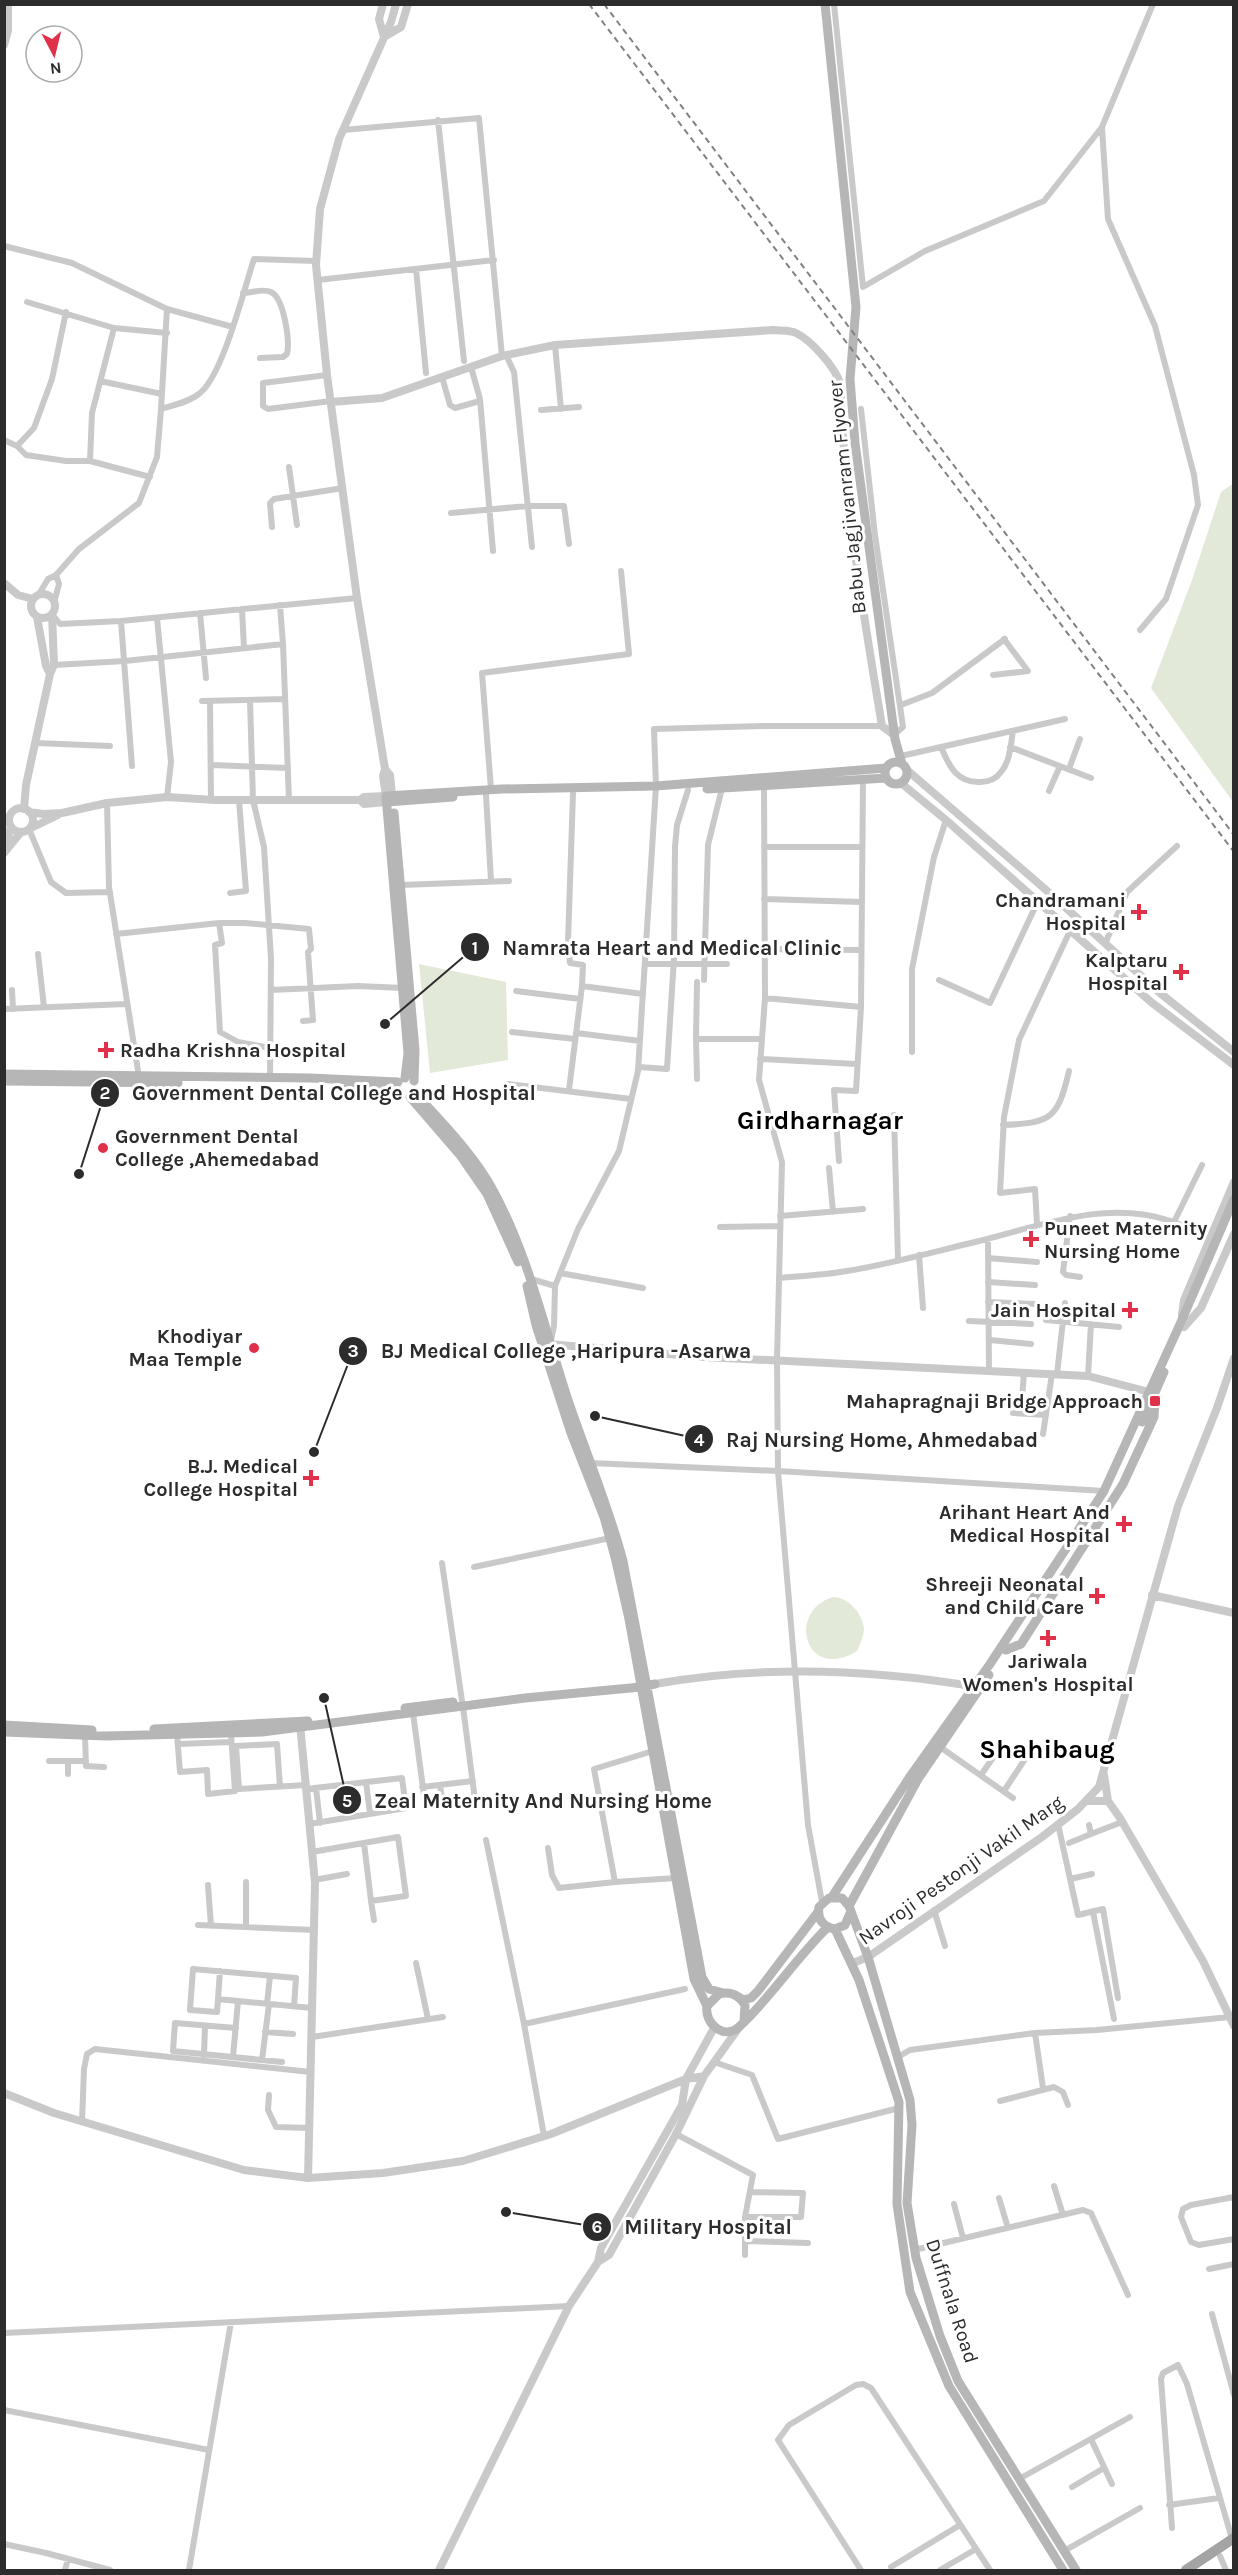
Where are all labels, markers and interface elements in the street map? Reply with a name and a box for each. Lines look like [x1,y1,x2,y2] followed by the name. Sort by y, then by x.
[24,24,84,84] north arrow
[49,58,63,79] text: N
[823,378,871,615] street label: Babu Jagjivanram Flyover
[995,889,1126,935] place label: Chandramani Hospital
[1130,903,1148,921] marker: Chandramani Hospital
[460,928,853,967] callout: Namrata Heart and Medical Clinic
[502,936,842,960] text: Namrata Heart and Medical Clinic
[472,937,478,959] text: 1
[1085,949,1168,995] place label: Kalptaru Hospital
[1172,963,1190,981] marker: Kalptaru Hospital
[120,1039,346,1062] place label: Radha Krishna Hospital
[97,1041,115,1059] marker: Radha Krishna Hospital
[90,1074,548,1113] callout: Government Dental College and Hospital
[132,1081,536,1105] text: Government Dental College and Hospital
[100,1082,110,1104] text: 2
[737,1105,904,1136] district label: Girdharnagar
[115,1125,320,1171] place label: Government Dental College ,Ahemedabad
[96,1141,110,1155] marker: Government Dental College ,Ahemedabad
[1044,1217,1207,1263] place label: Puneet Maternity Nursing Home
[1022,1230,1040,1248] marker: Puneet Maternity Nursing Home
[991,1299,1116,1322] place label: Jain Hospital
[1121,1301,1139,1319] marker: Jain Hospital
[129,1325,242,1371] place label: Khodiyar Maa Temple
[338,1332,763,1371] callout: BJ Medical College ,Haripura -Asarwa
[381,1339,751,1363] text: BJ Medical College ,Haripura -Asarwa
[347,1340,359,1362] text: 3
[247,1341,261,1355] marker: Khodiyar Maa Temple
[846,1390,1143,1413] place label: Mahapragnaji Bridge Approach
[1148,1394,1162,1408] marker: Mahapragnaji Bridge Approach
[684,1420,1050,1459] callout: Raj Nursing Home, Ahmedabad
[726,1428,1038,1452] text: Raj Nursing Home, Ahmedabad
[694,1429,705,1451] text: 4
[144,1455,298,1501] place label: B.J. Medical College Hospital
[302,1469,320,1487] marker: B.J. Medical College Hospital
[939,1501,1110,1547] place label: Arihant Heart And Medical Hospital
[1115,1515,1133,1533] marker: Arihant Heart And Medical Hospital
[925,1573,1084,1619] place label: Shreeji Neonatal and Child Care
[1088,1587,1106,1605] marker: Shreeji Neonatal and Child Care
[1039,1629,1057,1647] marker: Jariwala Women's Hospital
[962,1650,1134,1696] place label: Jariwala Women's Hospital
[979,1734,1115,1765] district label: Shahibaug
[332,1781,724,1820] callout: Zeal Maternity And Nursing Home
[374,1789,712,1813] text: Zeal Maternity And Nursing Home
[342,1790,352,1812] text: 5
[854,1790,1068,1950] street label: Navroji Pestonji Vakil Marg
[582,2207,804,2246] callout: Military Hospital
[624,2215,792,2239] text: Military Hospital
[592,2216,603,2238] text: 6
[921,2236,983,2366] street label: Duffnala Road

